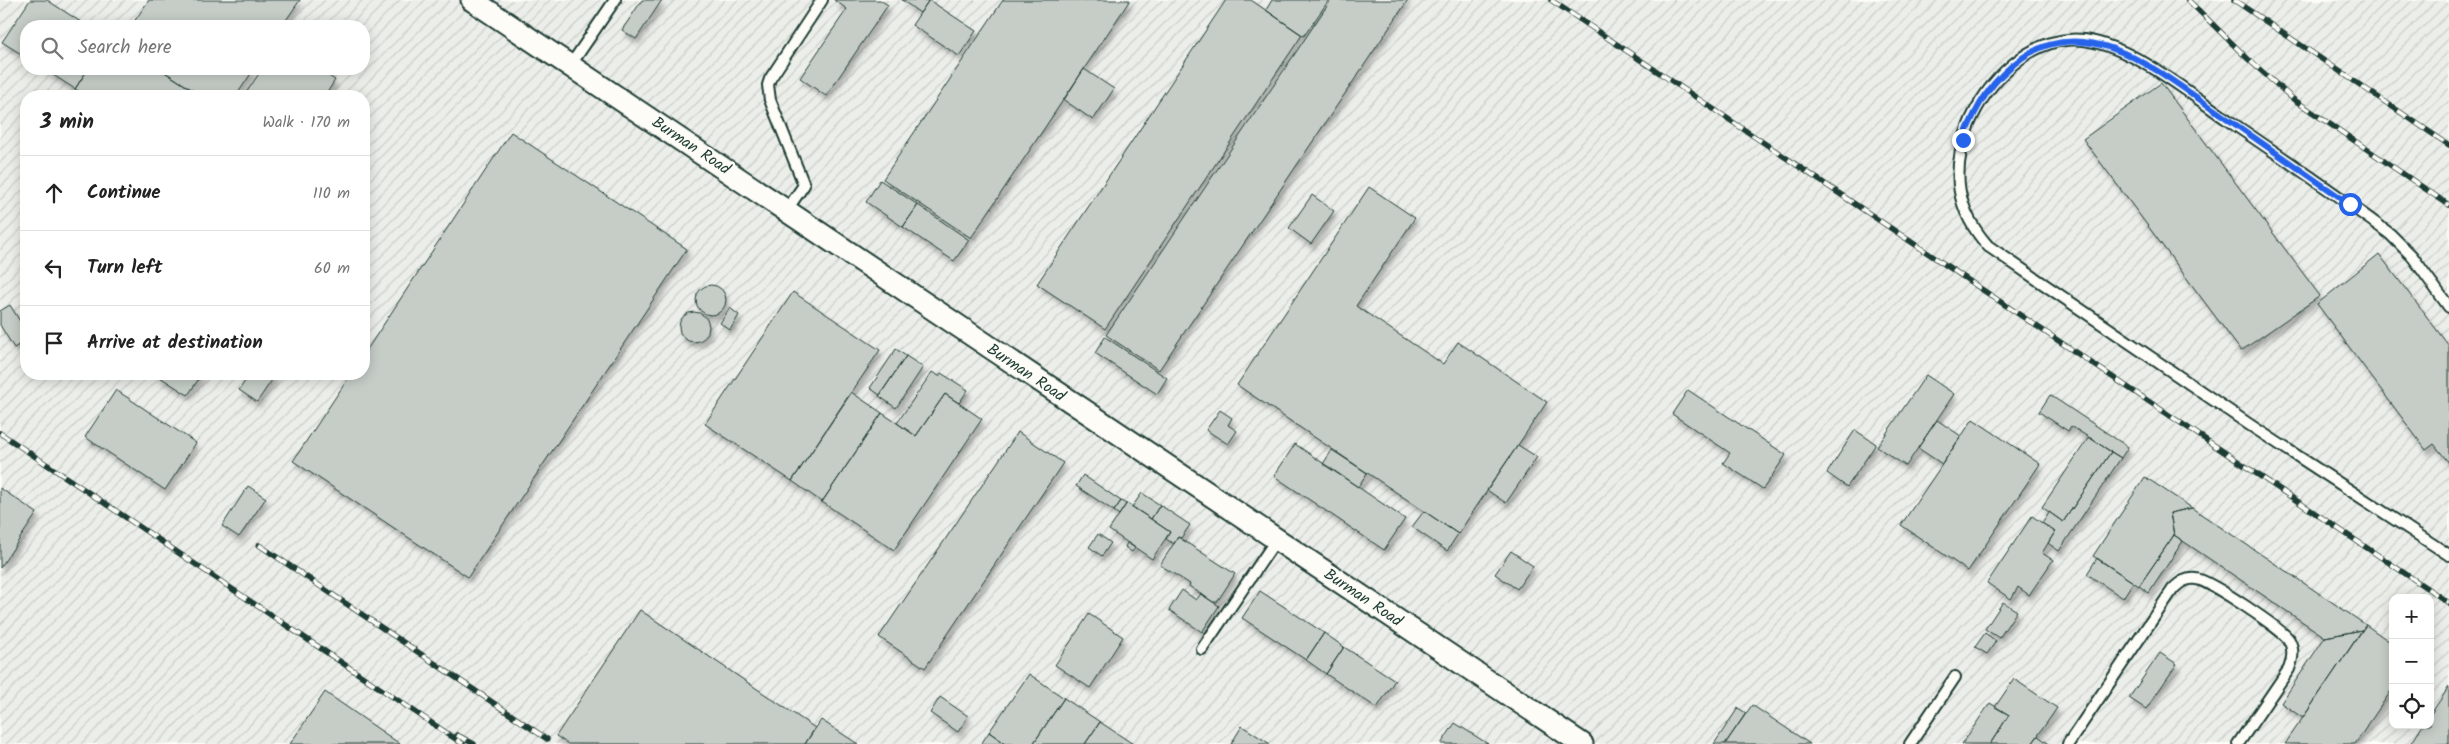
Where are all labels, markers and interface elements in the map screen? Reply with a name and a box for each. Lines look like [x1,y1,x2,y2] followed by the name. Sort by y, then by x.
[20,20,370,75] search box
[78,33,172,63] text: Search here
[38,34,66,62] icon: search
[40,106,94,139] text: 3 min
[262,110,350,135] text: Walk · 170 m
[647,110,736,182] street label: Burman Road
[1952,129,1975,152] route end
[87,178,160,208] text: Continue
[40,179,68,207] icon: ahead
[313,181,350,206] text: 110 m
[2339,193,2362,216] route start
[87,253,162,283] text: Turn left
[40,254,68,282] icon: left
[314,256,350,281] text: 60 m
[87,328,263,358] text: Arrive at destination
[40,329,68,357] icon: arrive
[982,337,1071,409] street label: Burman Road
[1319,562,1408,634] street label: Burman Road
[2389,594,2434,729] map controls
[2389,594,2434,639] button: +
[2389,639,2434,684] button: −
[2389,684,2434,729] button: locate

